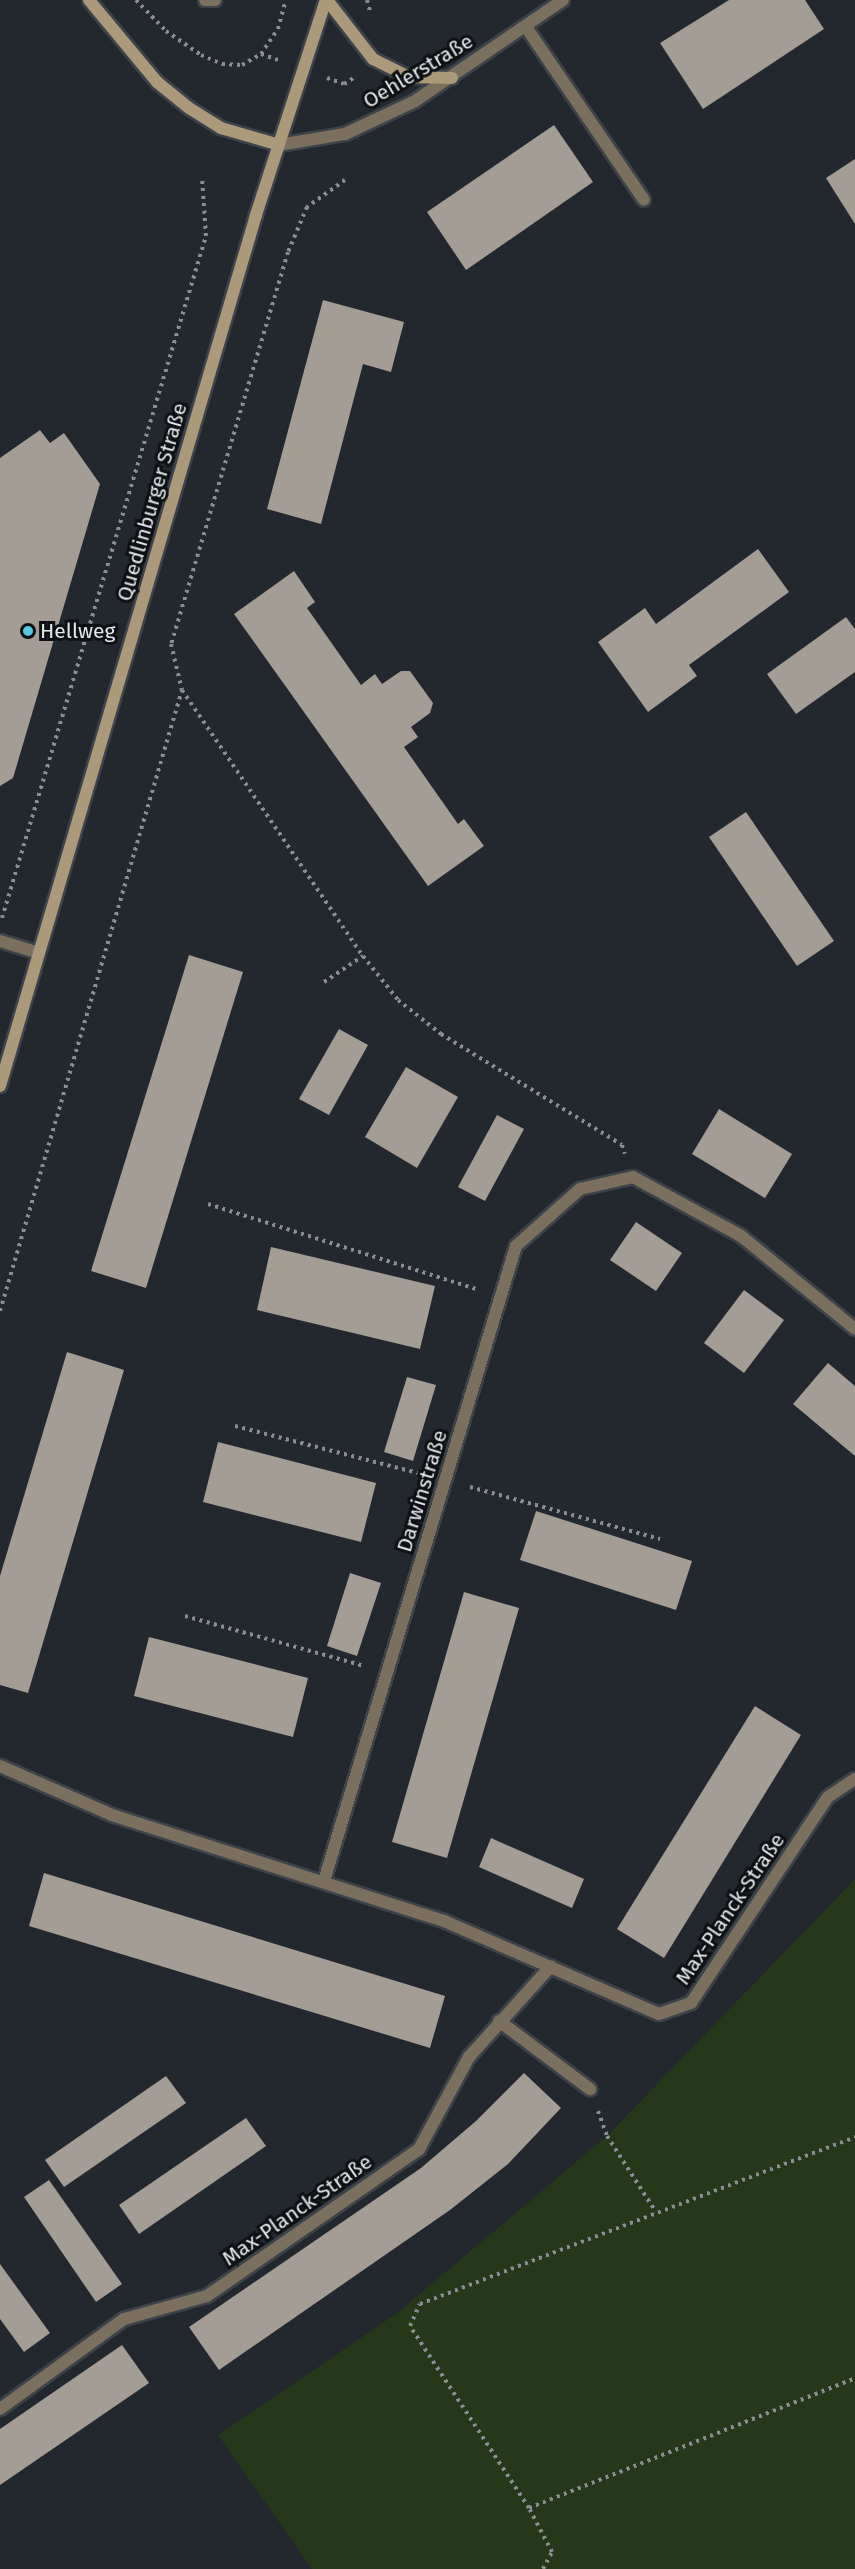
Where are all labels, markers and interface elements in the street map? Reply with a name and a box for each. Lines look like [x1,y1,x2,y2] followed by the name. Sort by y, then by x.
[359,28,477,114] street label: Oehlerstraße
[112,400,192,604] street label: Quedlinburger Straße
[40,618,115,644] place label: Hellweg
[21,624,35,638] marker: Hellweg
[392,1427,452,1555] street label: Darwinstraße
[670,1829,790,1989] street label: Max-Planck-Straße
[217,2149,377,2271] street label: Max-Planck-Straße

